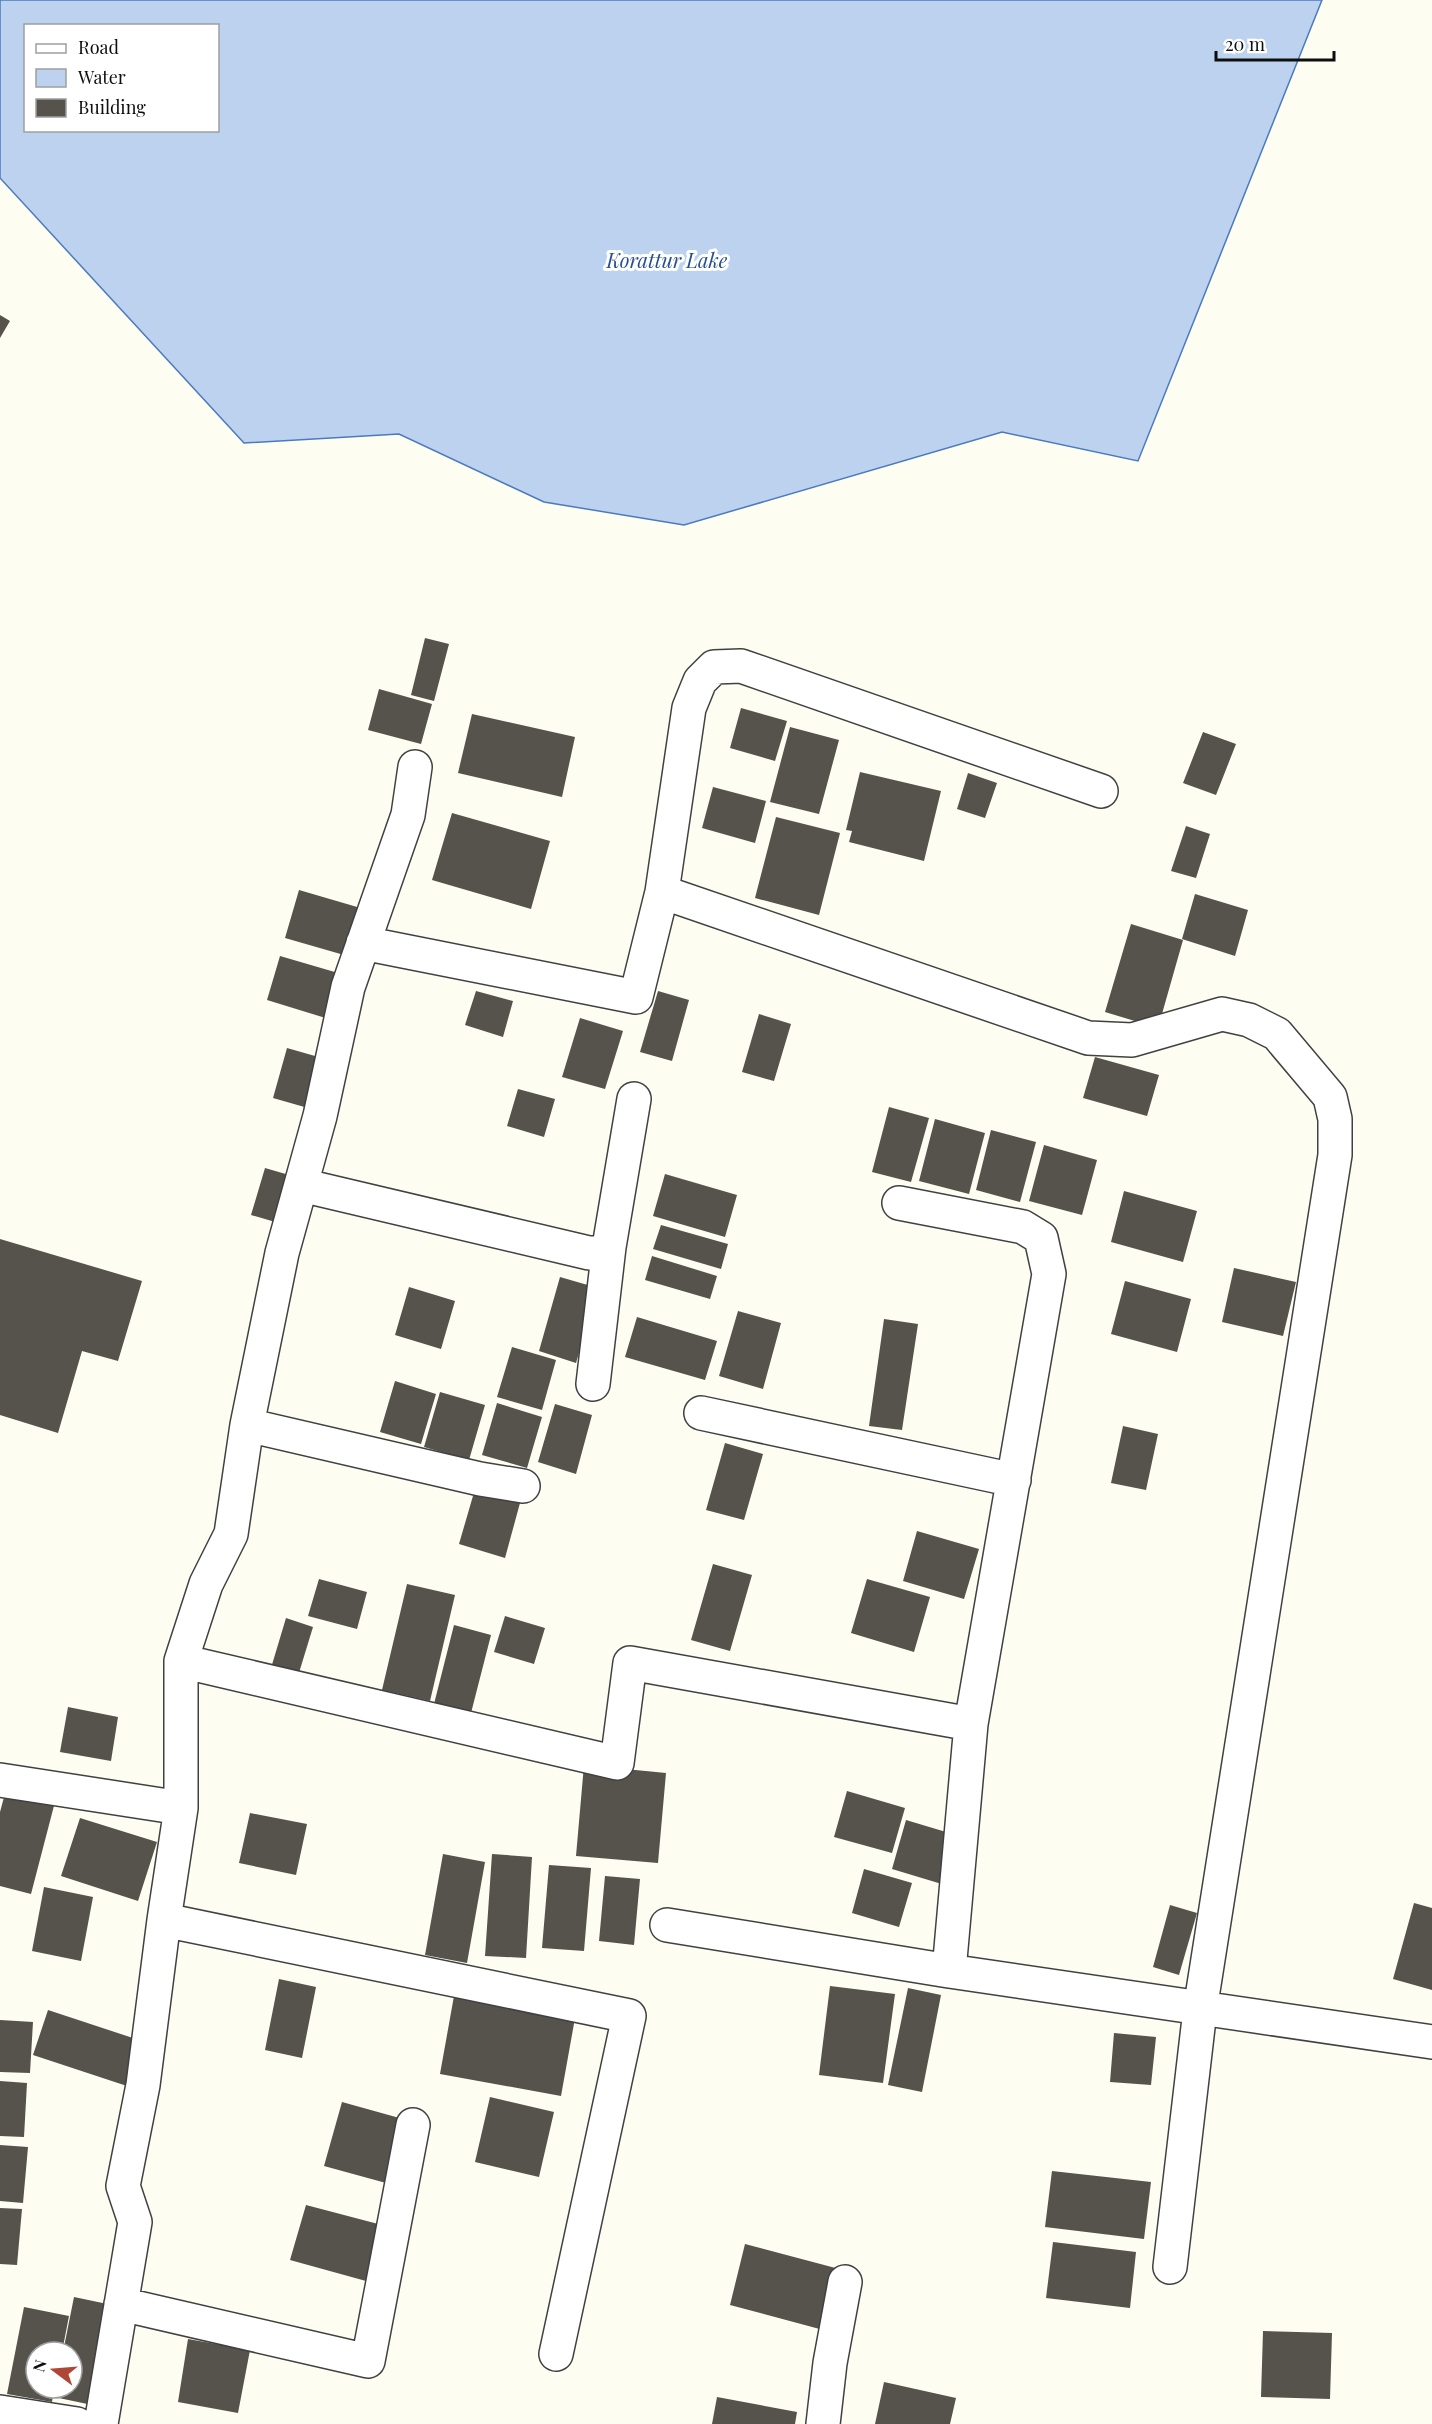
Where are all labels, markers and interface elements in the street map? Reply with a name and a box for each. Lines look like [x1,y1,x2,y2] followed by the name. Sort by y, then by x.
[24,24,219,132] legend
[1216,24,1334,62] scale bar
[1225,32,1265,56] text: 20 m
[78,35,119,59] text: Road
[77,65,126,89] text: Water
[78,95,146,119] text: Building
[606,246,728,273] water label: Korattur Lake
[24,2340,84,2400] north arrow
[27,2357,51,2374] text: N

